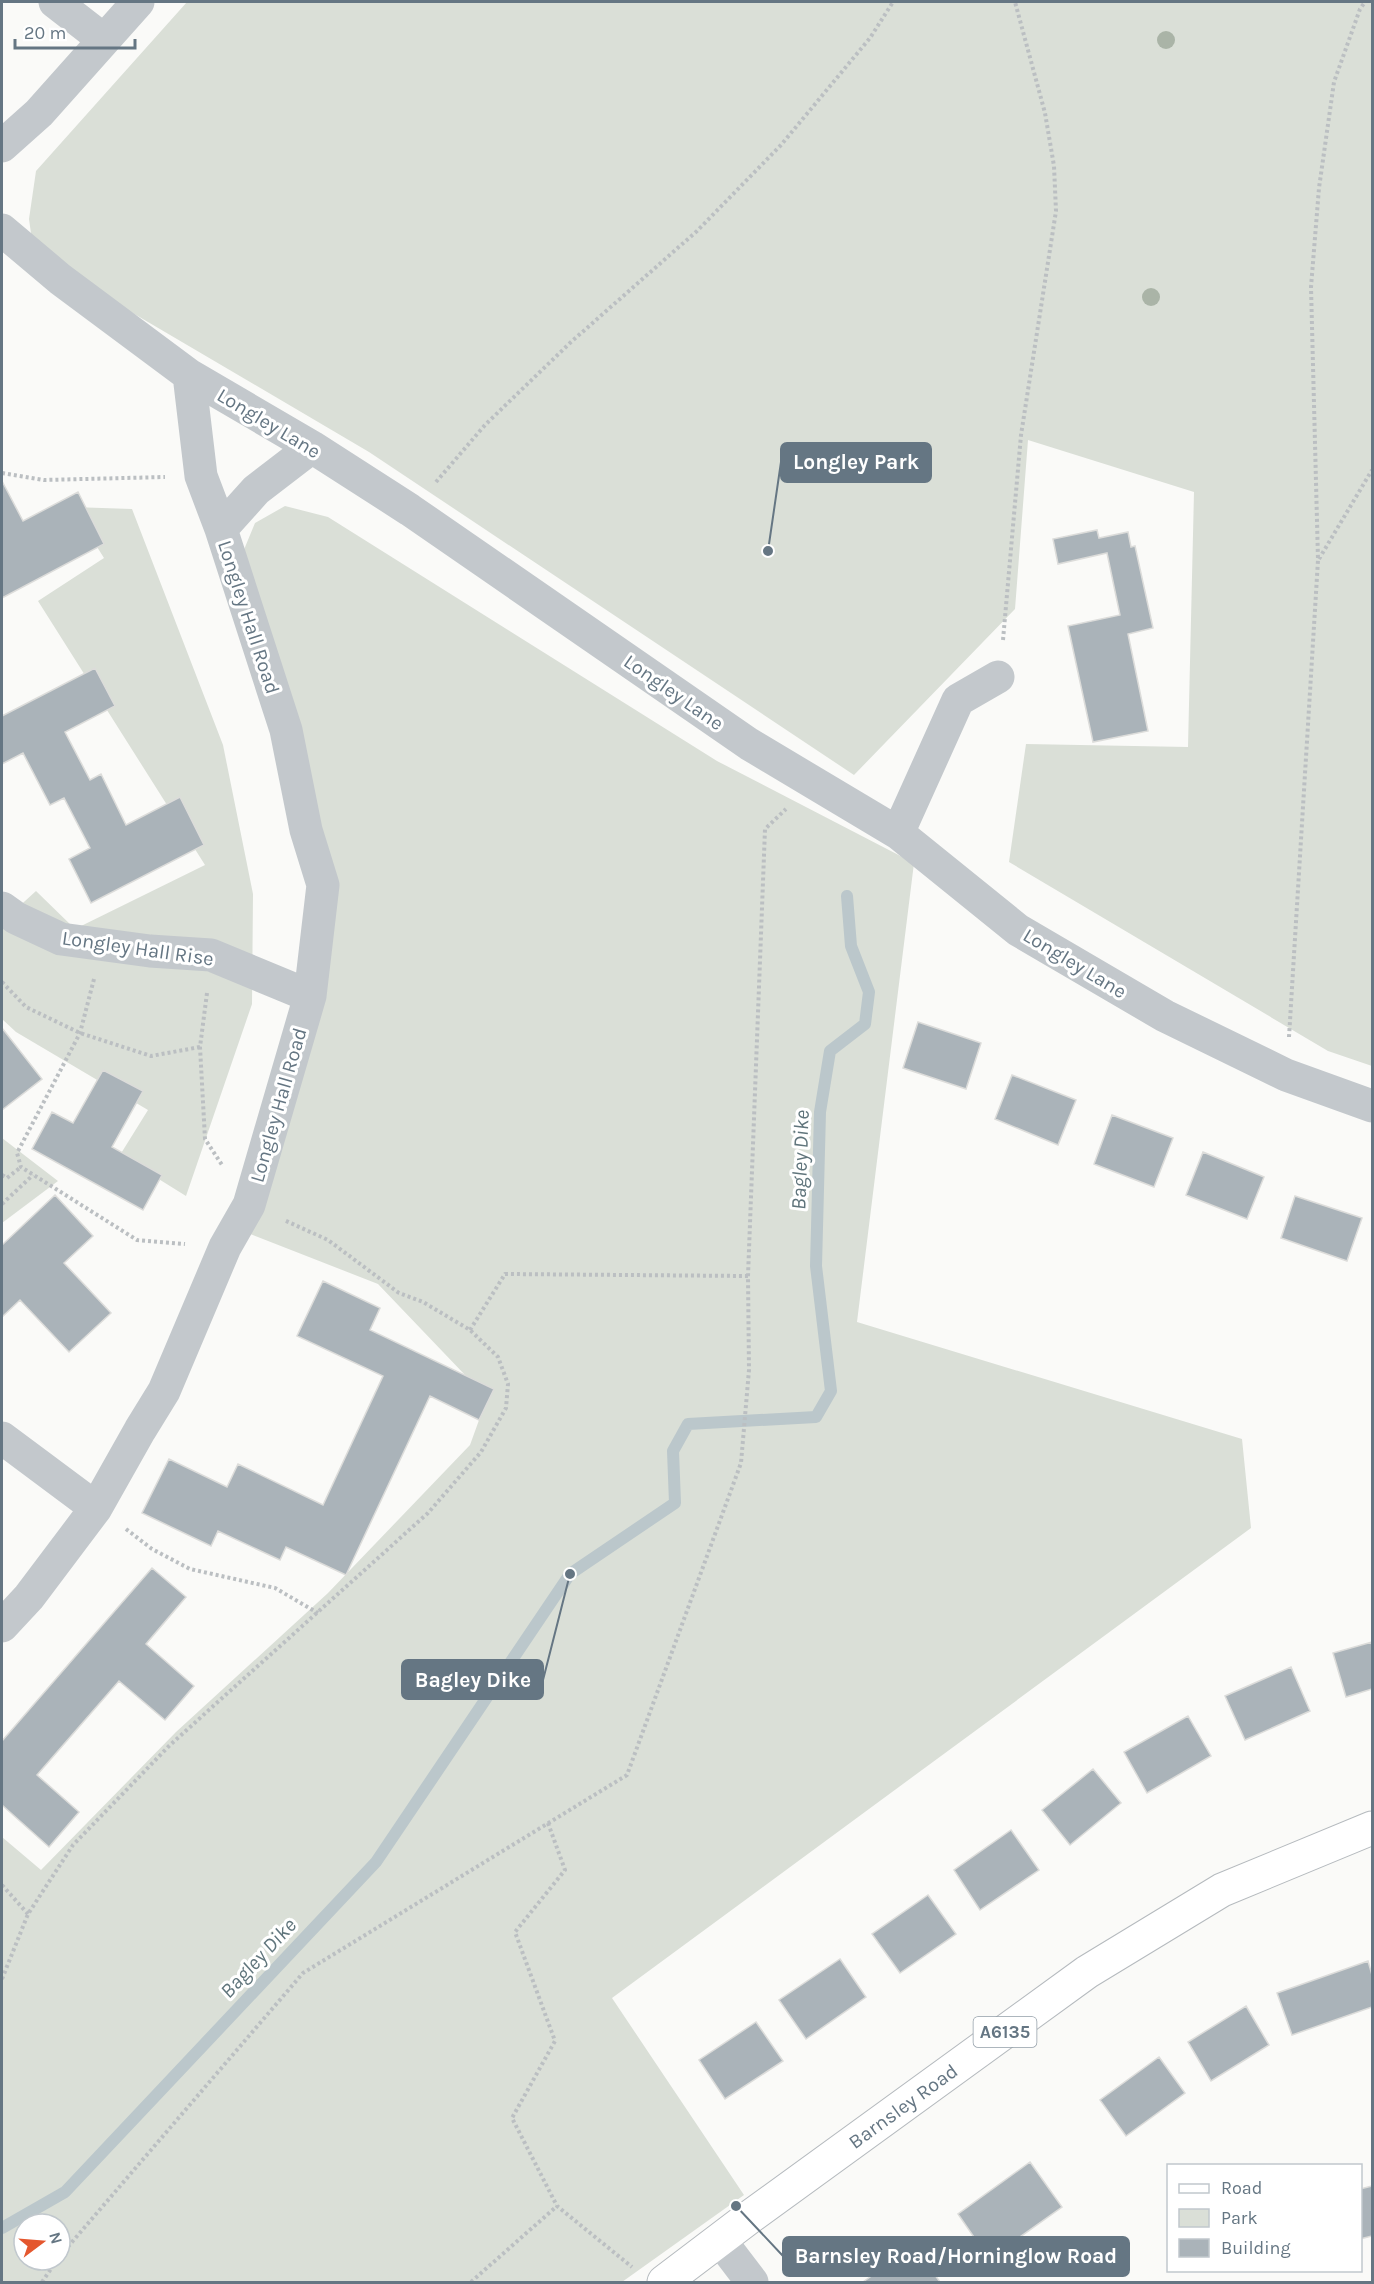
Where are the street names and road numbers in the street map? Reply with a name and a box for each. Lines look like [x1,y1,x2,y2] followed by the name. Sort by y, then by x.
[213,384,325,463] street label: Longley Lane
[213,538,284,697] street label: Longley Hall Road
[619,650,728,735] street label: Longley Lane
[1019,924,1131,1003] street label: Longley Lane
[61,926,215,971] street label: Longley Hall Rise
[245,1025,312,1185] street label: Longley Hall Road
[974,2017,1036,2047] road number: A6135
[844,2059,962,2154] street label: Barnsley Road

